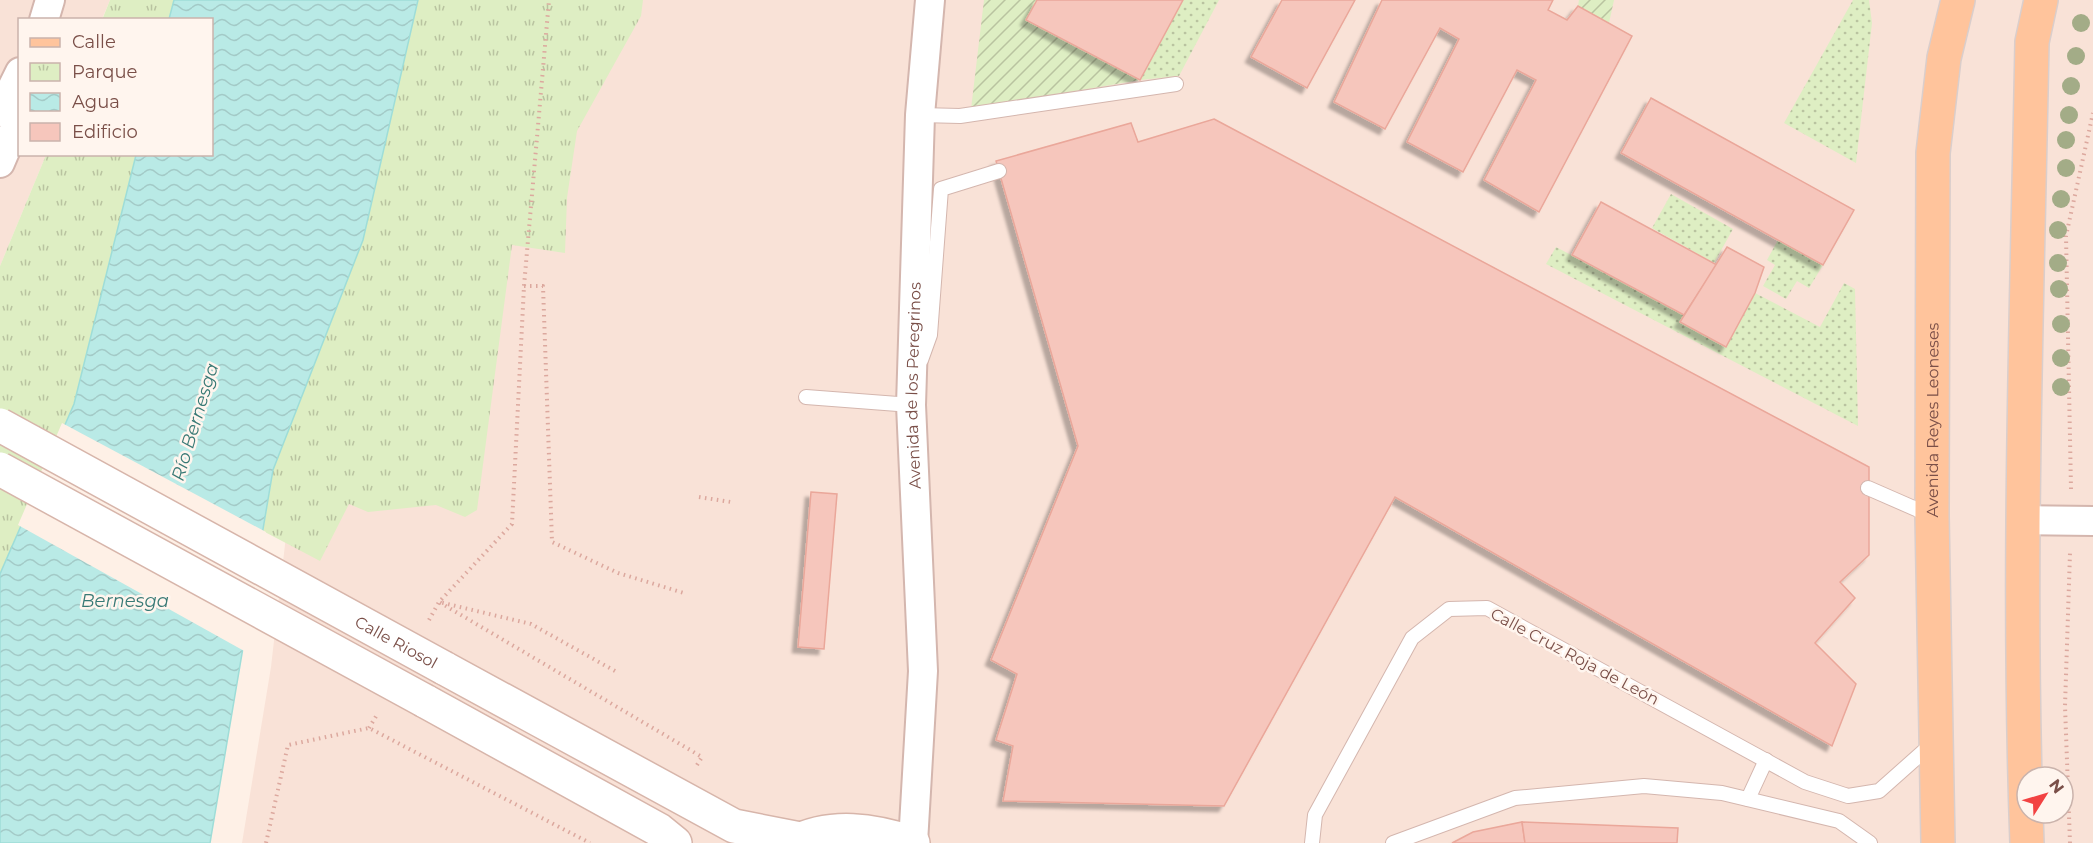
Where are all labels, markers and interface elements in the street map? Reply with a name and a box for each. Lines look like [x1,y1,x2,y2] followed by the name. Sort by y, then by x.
[18,18,213,156] legend
[72,31,116,53] text: Calle
[72,61,138,83] text: Parque
[72,91,120,113] text: Agua
[72,121,138,143] text: Edificio
[902,282,925,489] street label: Avenida de los Peregrinos
[1923,322,1943,518] street label: Avenida Reyes Leoneses
[167,361,223,483] water label: Río Bernesga
[81,590,169,612] water label: Bernesga
[1487,604,1662,709] street label: Calle Cruz Roja de León
[352,612,441,673] street label: Calle Riosol
[2015,765,2075,825] north arrow
[2045,775,2068,797] text: N

